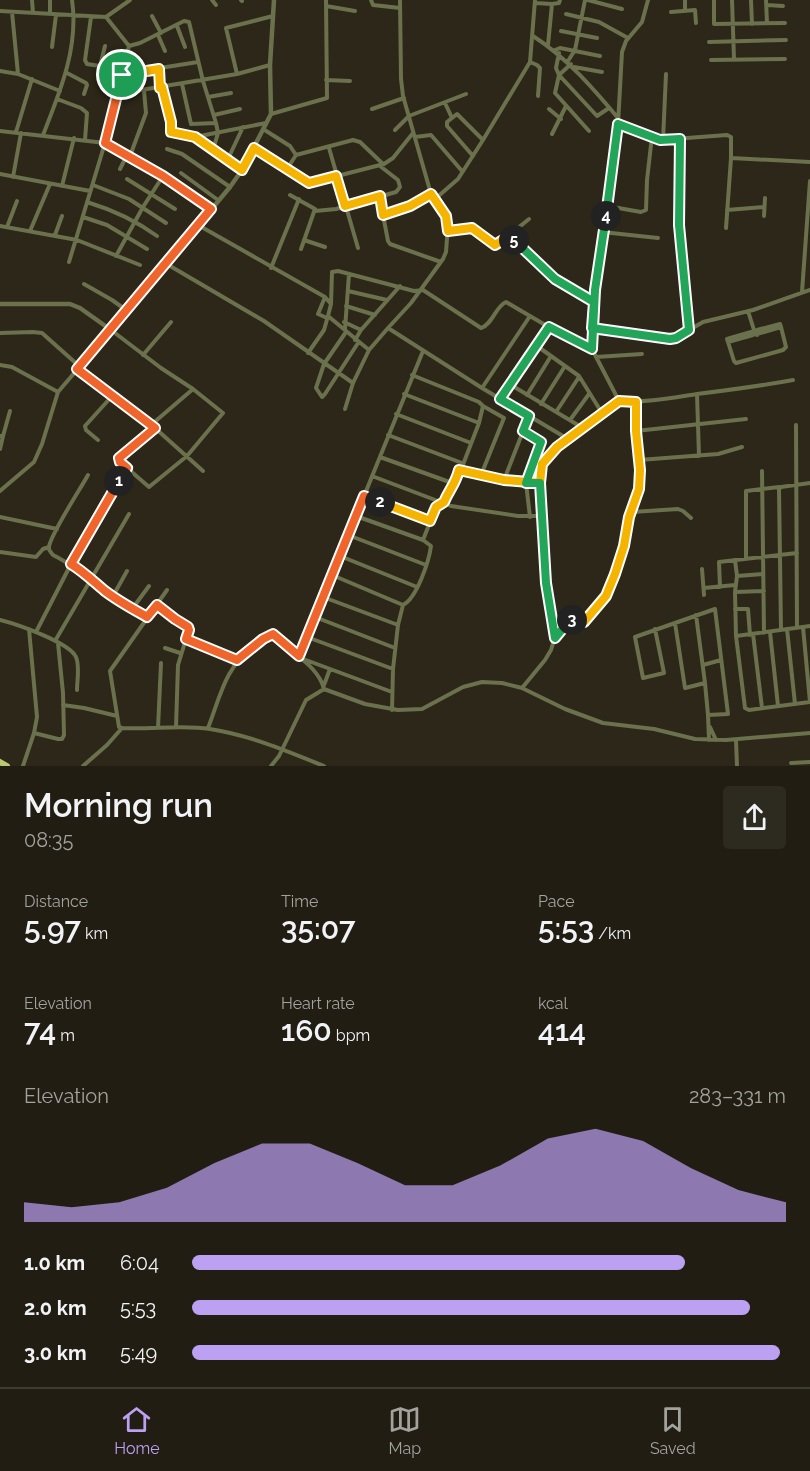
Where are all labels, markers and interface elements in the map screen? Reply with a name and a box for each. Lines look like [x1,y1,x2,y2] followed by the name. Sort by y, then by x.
[96,49,147,100] pin
[105,58,138,91] icon: arrive
[591,201,621,231] pin: 4
[601,206,611,225] text: 4
[499,225,529,255] pin: 5
[510,230,518,249] text: 5
[104,466,134,496] pin: 1
[115,471,123,490] text: 1
[365,487,395,517] pin: 2
[375,492,385,511] text: 2
[557,605,587,635] pin: 3
[568,610,576,629] text: 3
[24,786,213,825] text: Morning run
[723,786,786,849] button: share
[24,828,73,852] text: 08:35
[24,892,88,911] text: Distance
[281,892,318,911] text: Time
[538,892,575,911] text: Pace
[24,911,81,946] text: 5.97
[281,911,356,946] text: 35:07
[538,911,594,946] text: 5:53
[81,924,108,943] text: km
[594,924,631,943] text: /km
[24,994,92,1013] text: Elevation
[281,994,355,1013] text: Heart rate
[538,994,568,1013] text: kcal
[24,1013,56,1048] text: 74
[281,1013,332,1048] text: 160
[538,1013,586,1048] text: 414
[56,1026,75,1045] text: m
[332,1026,370,1045] text: bpm
[24,1084,109,1108] text: Elevation
[689,1084,786,1108] text: 283–331 m
[24,1251,85,1275] text: 1.0 km
[120,1251,159,1275] text: 6:04
[24,1296,87,1320] text: 2.0 km
[120,1296,156,1320] text: 5:53
[24,1341,87,1365] text: 3.0 km
[120,1341,157,1365] text: 5:49
[114,1403,160,1458] tab: Home
[388,1403,421,1458] tab: Map
[650,1403,696,1458] tab: Saved

